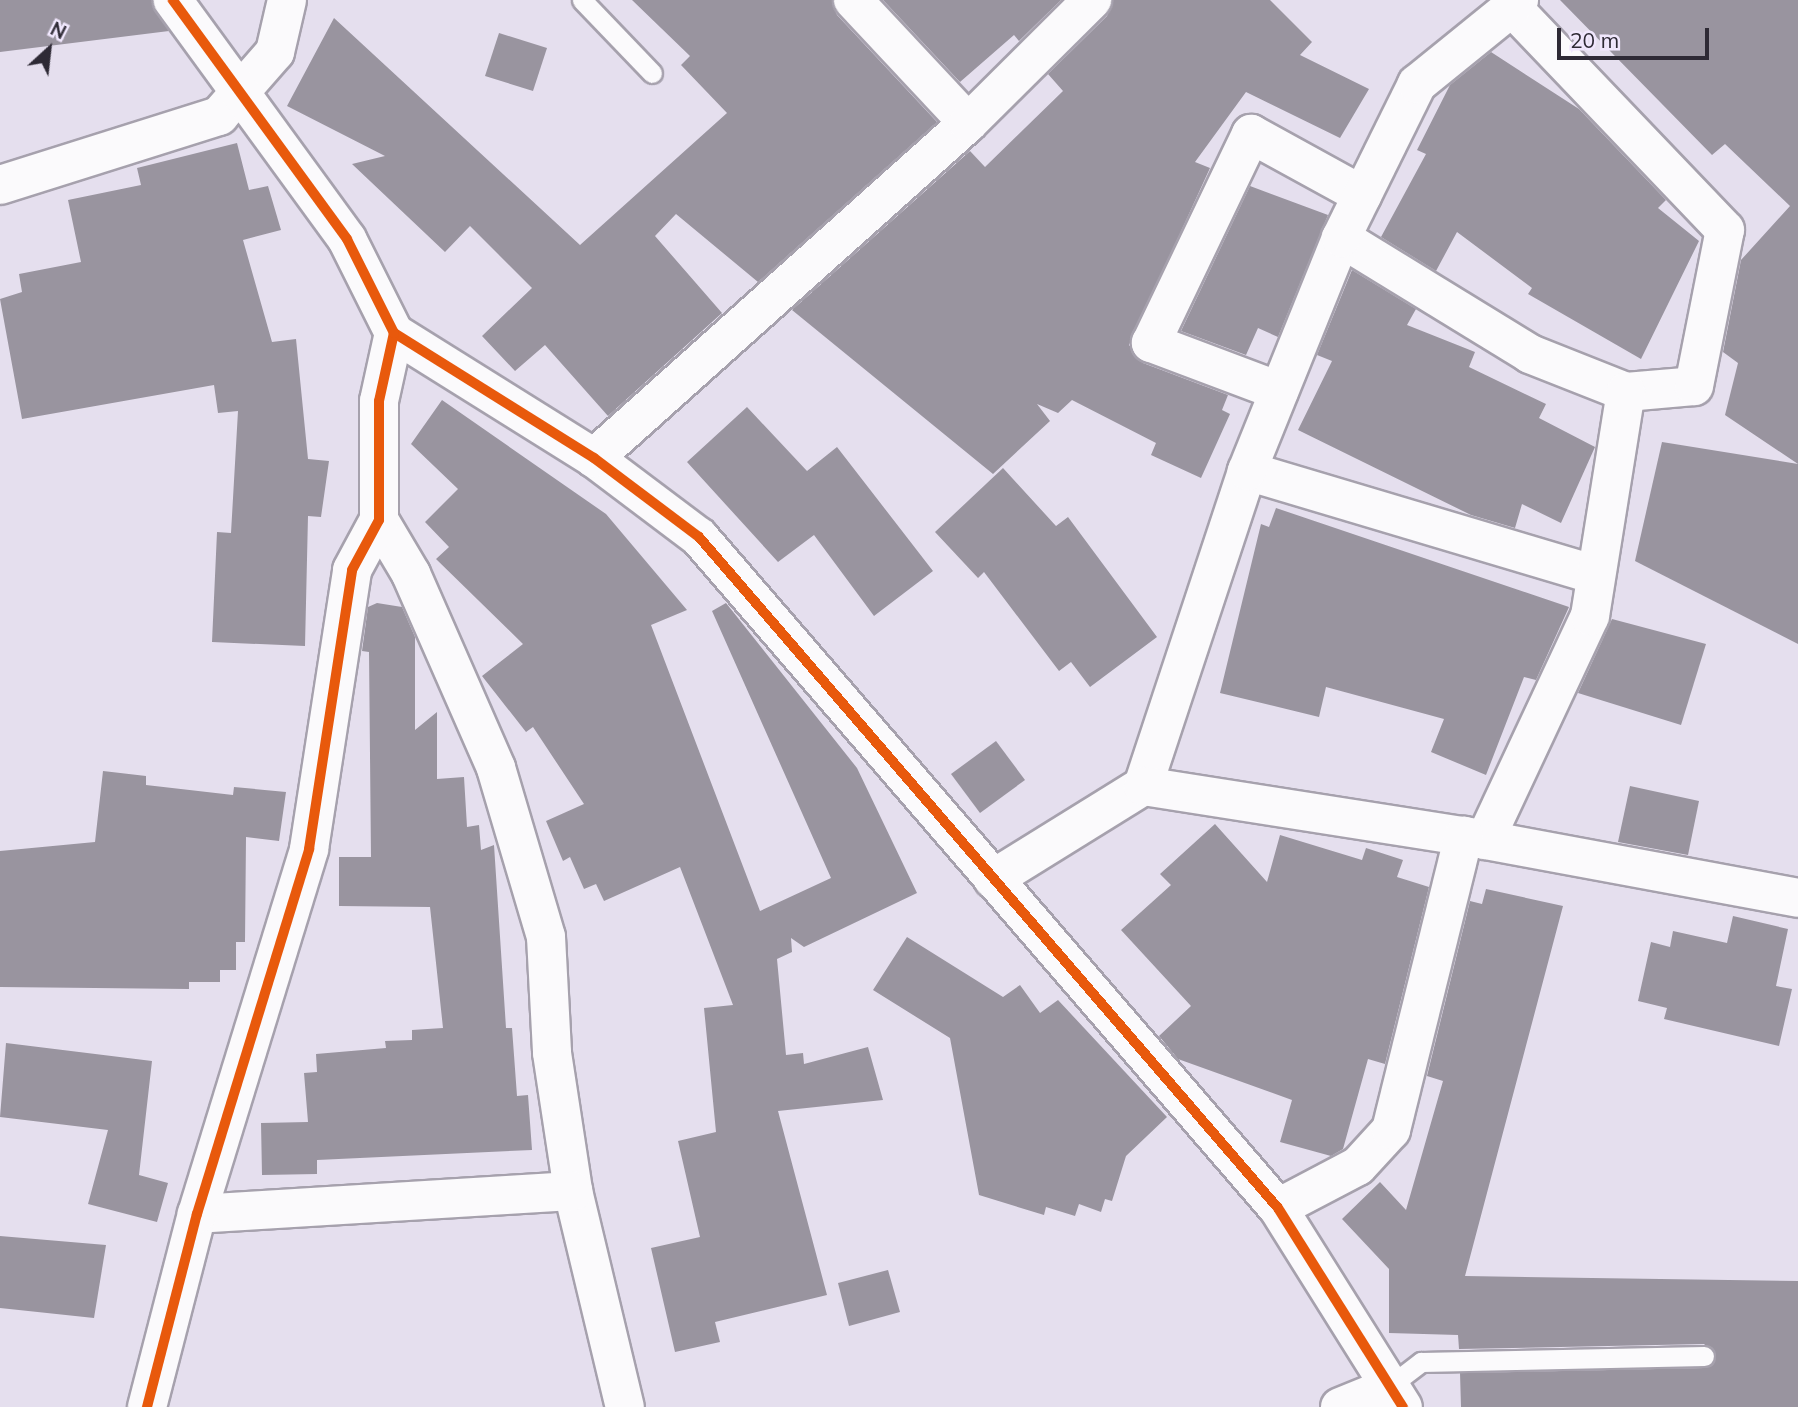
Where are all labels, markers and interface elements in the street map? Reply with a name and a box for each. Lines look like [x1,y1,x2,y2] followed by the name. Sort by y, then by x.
[14,14,84,84] north arrow
[1560,14,1712,58] scale bar
[47,16,70,44] text: N
[1570,27,1619,53] text: 20 m

